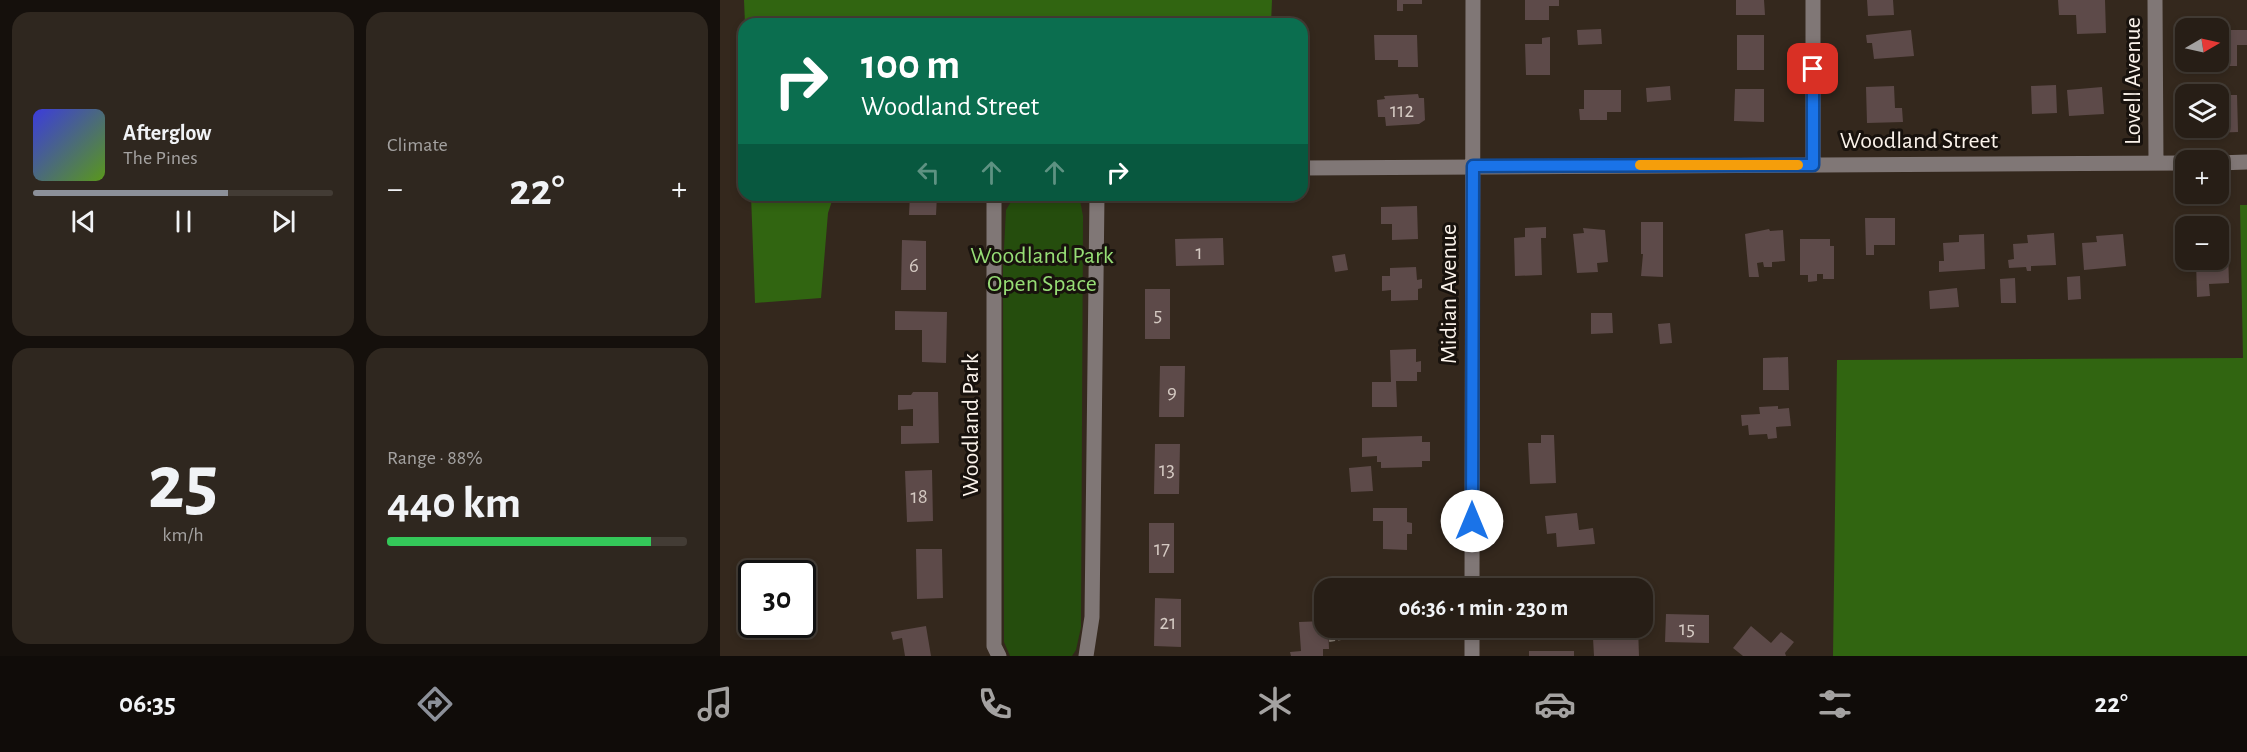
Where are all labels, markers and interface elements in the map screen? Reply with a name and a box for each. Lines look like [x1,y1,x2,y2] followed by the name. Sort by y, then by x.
[2121,17,2145,145] street label: Lovell Avenue
[2175,18,2229,72] north arrow
[2175,18,2229,270] map controls
[762,42,840,120] icon: right
[1787,43,1838,94] pin
[861,44,960,86] text: 100 m
[1796,52,1829,85] icon: arrive
[2175,84,2229,138] button: layers
[861,93,1039,120] text: Woodland Street
[1390,100,1414,121] house number: 112
[123,122,211,144] text: Afterglow
[1840,129,1999,153] street label: Woodland Street
[387,135,448,155] text: Climate
[123,148,198,168] text: The Pines
[2175,150,2229,204] button: +
[912,156,945,189] icon: left
[975,156,1008,189] icon: ahead
[1038,156,1071,189] icon: ahead
[1101,156,1134,189] icon: right
[509,168,565,213] text: 22°
[387,173,403,206] text: −
[671,173,687,206] text: +
[67,205,100,238] icon: previous
[167,205,200,238] icon: pause
[267,205,300,238] icon: next
[2175,216,2229,270] button: −
[1437,224,1461,364] street label: Midian Avenue
[1195,242,1203,263] house number: 1
[970,244,1114,296] park label: Woodland Park Open Space
[909,255,919,276] house number: 6
[1154,304,1162,325] house number: 5
[959,353,983,497] street label: Woodland Park
[1167,381,1177,402] house number: 9
[148,445,218,523] text: 25
[387,448,483,468] text: Range · 88%
[1159,459,1175,480] house number: 13
[387,481,521,526] text: 440 km
[910,486,928,507] house number: 18
[1440,489,1504,553] position arrow
[162,525,204,545] text: km/h
[1154,538,1170,559] house number: 17
[738,560,816,638] speed limit sign: 30
[1399,597,1568,619] text: 06:36 · 1 min · 230 m
[1160,612,1176,633] house number: 21
[1679,618,1695,639] house number: 15
[414,683,456,725] icon: directions
[694,683,736,725] icon: music
[974,683,1016,725] icon: phone
[1254,683,1296,725] icon: climate
[1534,683,1576,725] icon: car
[1814,683,1856,725] icon: filters
[119,690,176,717] text: 06:35
[2095,690,2128,717] text: 22°

